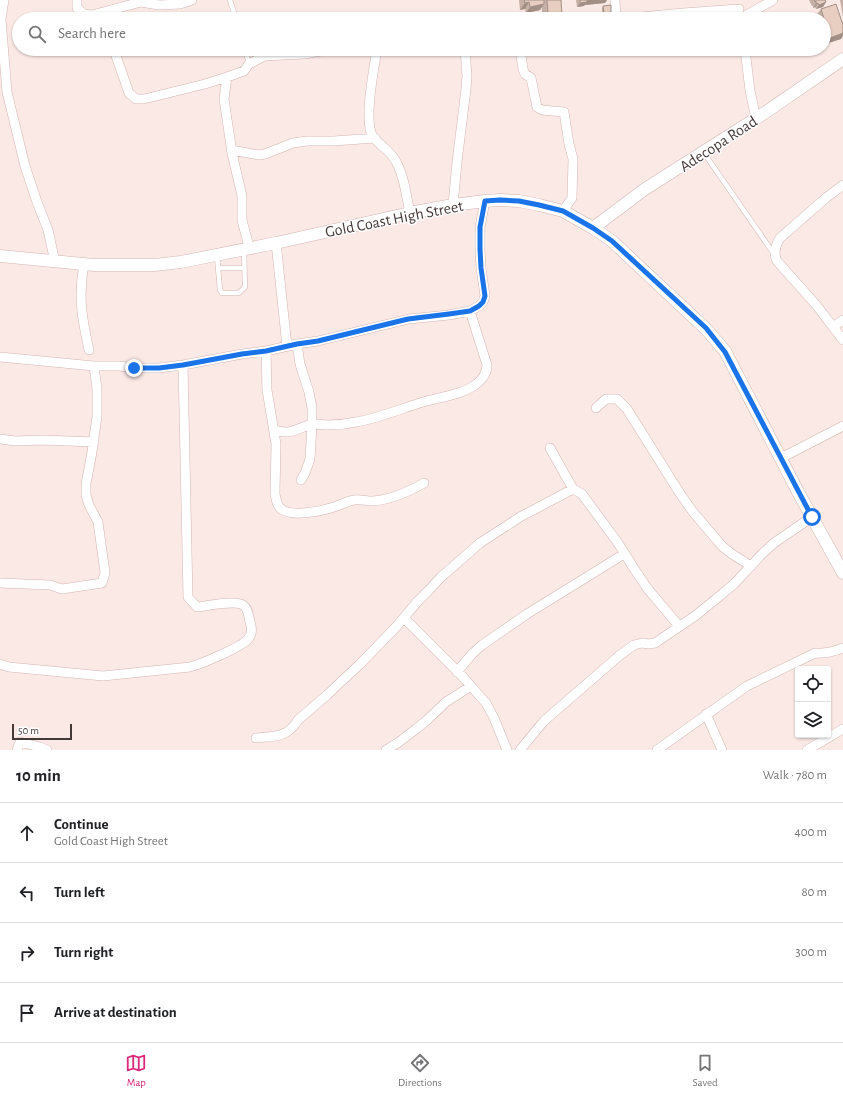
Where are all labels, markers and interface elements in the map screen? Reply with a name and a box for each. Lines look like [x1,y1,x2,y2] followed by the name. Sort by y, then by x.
[12,12,831,56] search box
[26,23,48,45] icon: search
[58,26,126,41] text: Search here
[677,113,760,175] street label: Adecopa Road
[324,198,465,240] street label: Gold Coast High Street
[125,359,143,377] route end
[803,508,821,526] route start
[795,666,831,738] map controls
[795,666,831,702] button: locate
[795,702,831,738] button: layers
[12,722,72,741] scale bar
[18,725,39,736] text: 50 m
[16,767,61,784] text: 10 min
[763,769,827,782] text: Walk · 780 m
[54,817,109,832] text: Continue
[16,822,38,844] icon: ahead
[794,826,827,839] text: 400 m
[54,835,168,848] text: Gold Coast High Street
[16,882,38,904] icon: left
[54,885,105,900] text: Turn left
[801,886,827,899] text: 80 m
[16,942,38,964] icon: right
[54,945,113,960] text: Turn right
[795,946,827,959] text: 300 m
[16,1002,38,1024] icon: arrive
[54,1005,177,1020] text: Arrive at destination
[125,1052,147,1089] tab: Map
[398,1052,442,1089] tab: Directions
[692,1052,718,1089] tab: Saved

